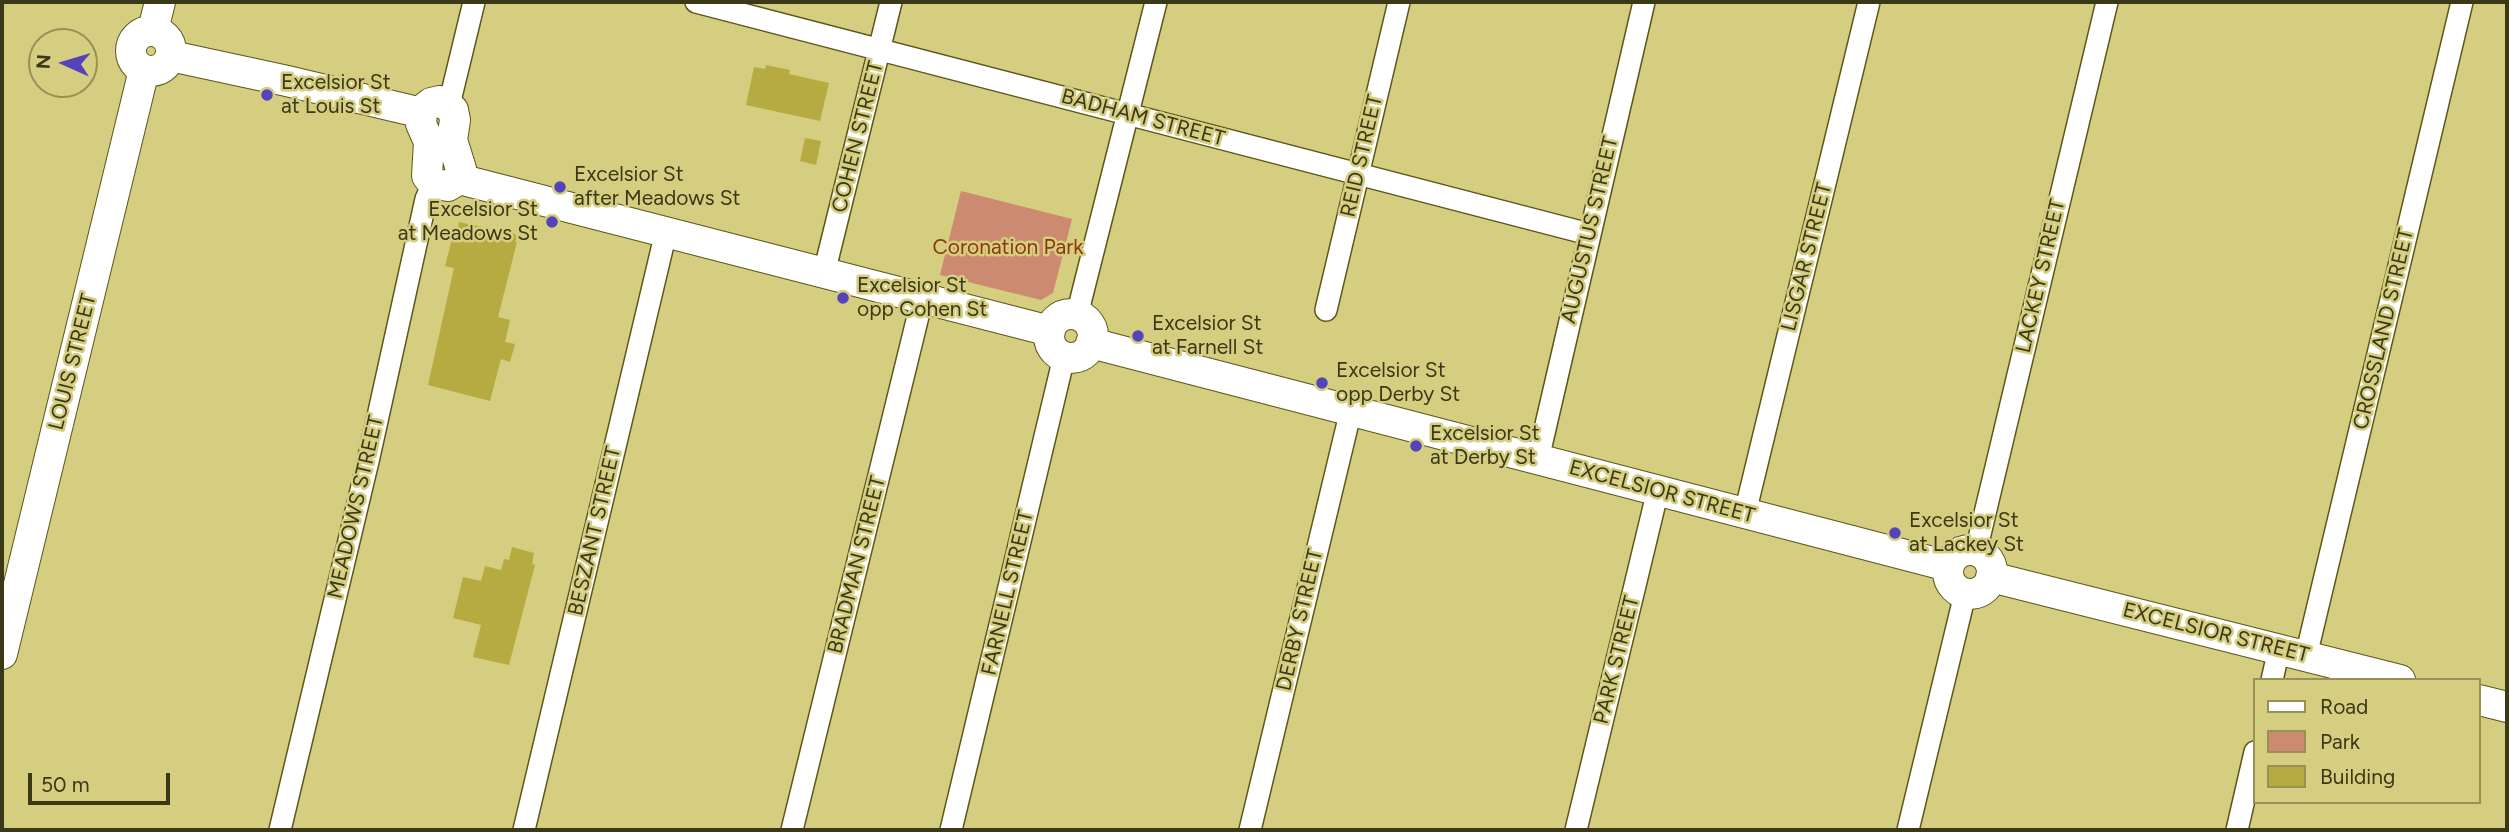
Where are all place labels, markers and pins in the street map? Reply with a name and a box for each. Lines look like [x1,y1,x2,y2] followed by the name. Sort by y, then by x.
[281,70,391,120] place label: Excelsior St at Louis St
[259,87,275,103] marker: Excelsior St at Louis St
[574,162,741,212] place label: Excelsior St after Meadows St
[552,179,568,195] marker: Excelsior St after Meadows St
[398,197,538,247] place label: Excelsior St at Meadows St
[544,214,560,230] marker: Excelsior St at Meadows St
[857,273,987,323] place label: Excelsior St opp Cohen St
[835,290,851,306] marker: Excelsior St opp Cohen St
[1152,311,1263,361] place label: Excelsior St at Farnell St
[1130,328,1146,344] marker: Excelsior St at Farnell St
[1336,358,1460,408] place label: Excelsior St opp Derby St
[1314,375,1330,391] marker: Excelsior St opp Derby St
[1430,421,1540,471] place label: Excelsior St at Derby St
[1408,438,1424,454] marker: Excelsior St at Derby St
[1909,508,2024,558] place label: Excelsior St at Lackey St
[1887,525,1903,541] marker: Excelsior St at Lackey St

